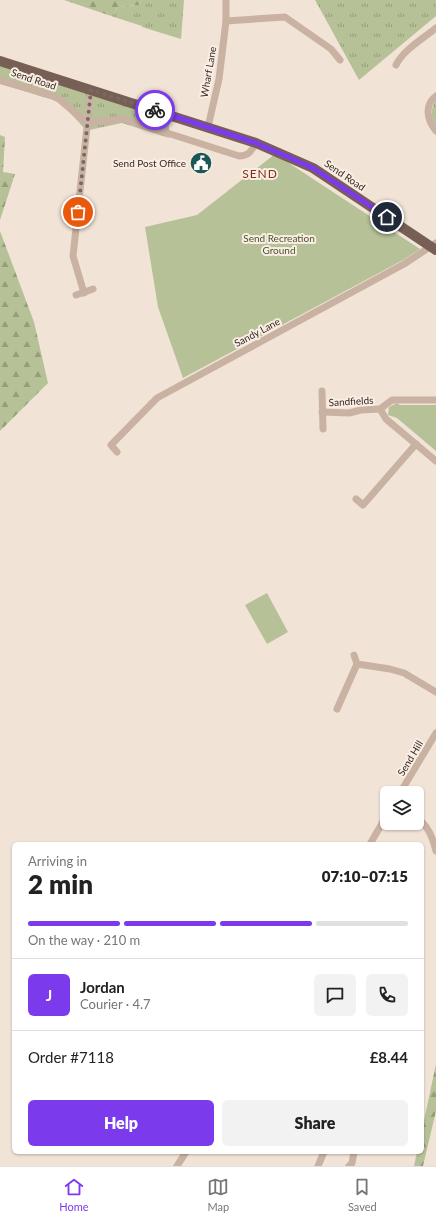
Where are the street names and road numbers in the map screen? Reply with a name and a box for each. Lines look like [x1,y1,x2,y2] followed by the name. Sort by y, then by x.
[198,46,218,98] street label: Wharf Lane
[10,66,58,92] street label: Send Road
[322,157,368,193] street label: Send Road
[232,315,282,349] street label: Sandy Lane
[328,394,374,408] street label: Sandfields
[395,738,425,778] street label: Send Hill

